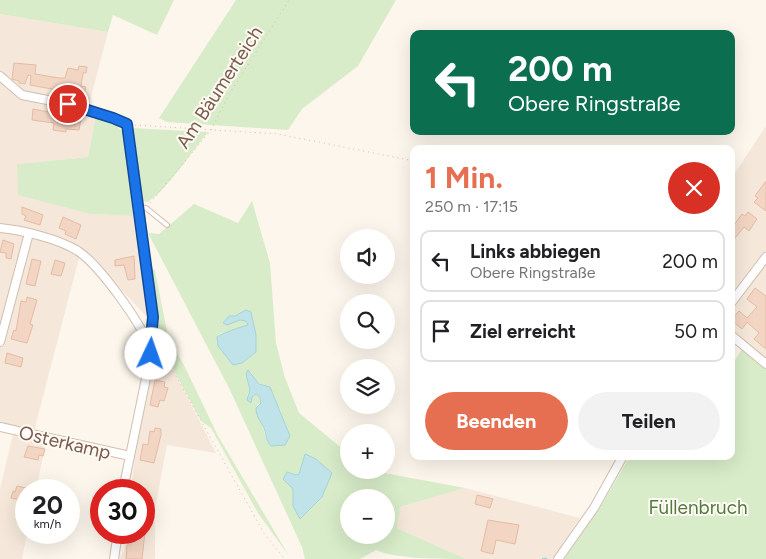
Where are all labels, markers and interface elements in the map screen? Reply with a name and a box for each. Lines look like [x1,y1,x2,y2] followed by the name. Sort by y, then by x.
[171,22,268,153] street label: Am Bäumerteich
[508,48,612,90] text: 200 m
[425,50,490,115] icon: left
[47,83,89,125] pin
[54,90,82,118] icon: arrive
[508,90,681,117] text: Obere Ringstraße
[425,159,503,196] text: 1 Min.
[668,162,720,214] button: close
[425,197,518,216] text: 250 m · 17:15
[340,229,395,544] map controls
[340,229,395,284] button: sound
[470,240,601,263] text: Links abbiegen
[427,247,455,275] icon: left
[662,250,718,273] text: 200 m
[470,263,596,282] text: Obere Ringstraße
[340,294,395,349] button: search
[427,317,455,345] icon: arrive
[470,320,576,343] text: Ziel erreicht
[674,320,718,343] text: 50 m
[124,327,176,379] position arrow
[340,359,395,414] button: layers
[425,392,568,450] button: Beenden
[578,392,720,450] button: Teilen
[17,421,113,464] street label: Osterkamp
[340,424,395,479] button: +
[90,479,155,544] speed limit sign: 30
[340,489,395,544] button: −
[32,490,63,520] text: 20
[648,496,748,519] park label: Füllenbruch
[34,517,61,531] text: km/h

